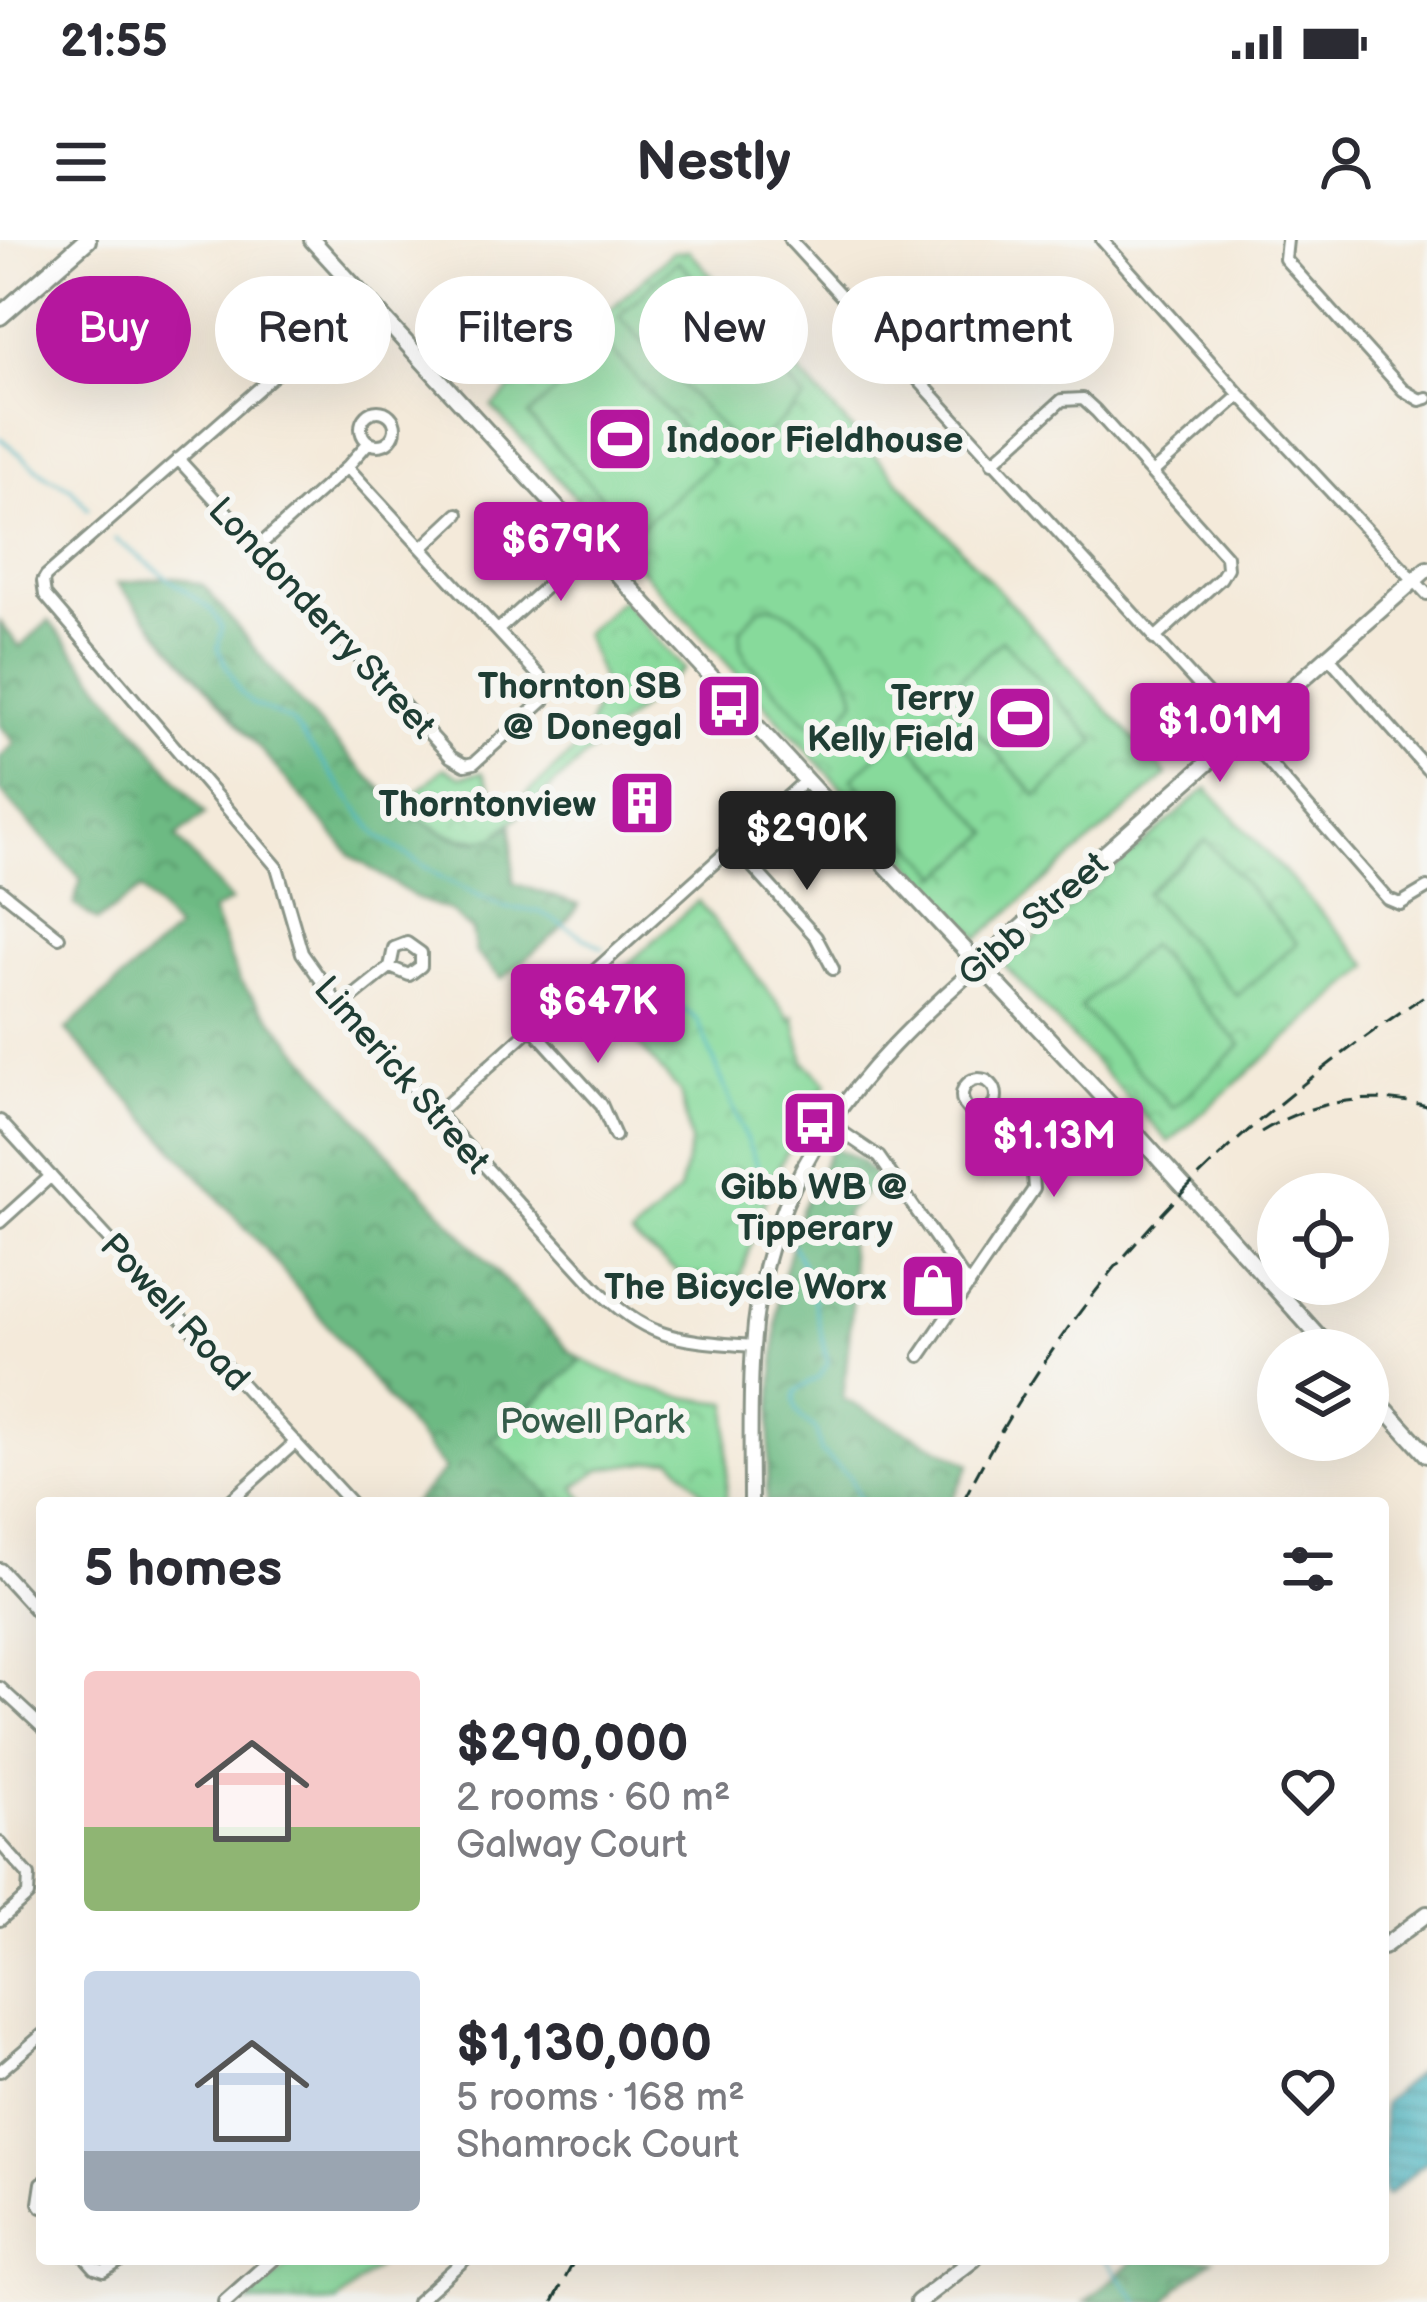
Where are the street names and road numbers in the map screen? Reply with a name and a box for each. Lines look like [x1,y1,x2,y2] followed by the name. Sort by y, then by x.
[199,489,444,748] street label: Londonderry Street
[950,843,1117,996] street label: Gibb Street
[304,969,498,1183] street label: Limerick Street
[90,1225,258,1400] street label: Powell Road

